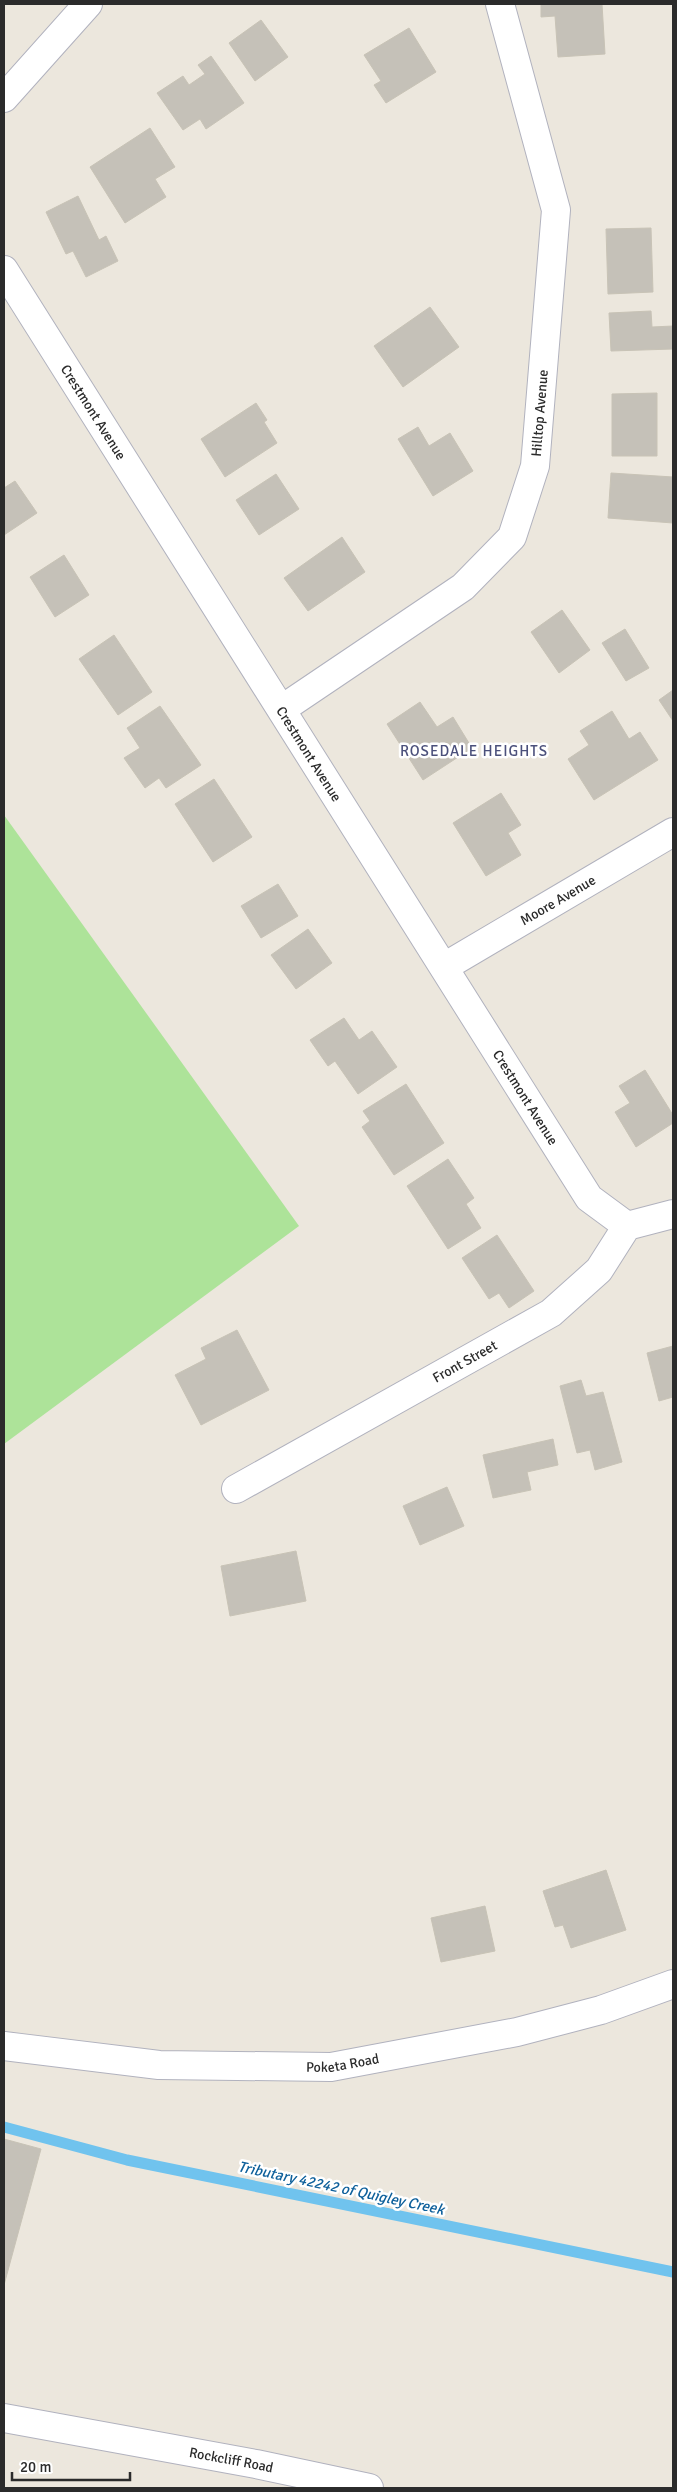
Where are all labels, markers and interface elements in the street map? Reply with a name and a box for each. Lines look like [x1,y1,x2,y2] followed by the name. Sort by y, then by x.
[57,361,130,463] street label: Crestmont Avenue
[527,369,551,457] street label: Hilltop Avenue
[273,703,345,805] street label: Crestmont Avenue
[400,742,548,760] district label: ROSEDALE HEIGHTS
[517,871,599,929] street label: Moore Avenue
[489,1047,562,1148] street label: Crestmont Avenue
[429,1336,500,1386] street label: Front Street
[306,2050,380,2076] street label: Poketa Road
[236,2157,447,2219] water label: Tributary 42242 of Quigley Creek
[188,2443,275,2476] street label: Rockcliff Road
[12,2450,130,2482] scale bar
[20,2458,51,2476] text: 20 m

